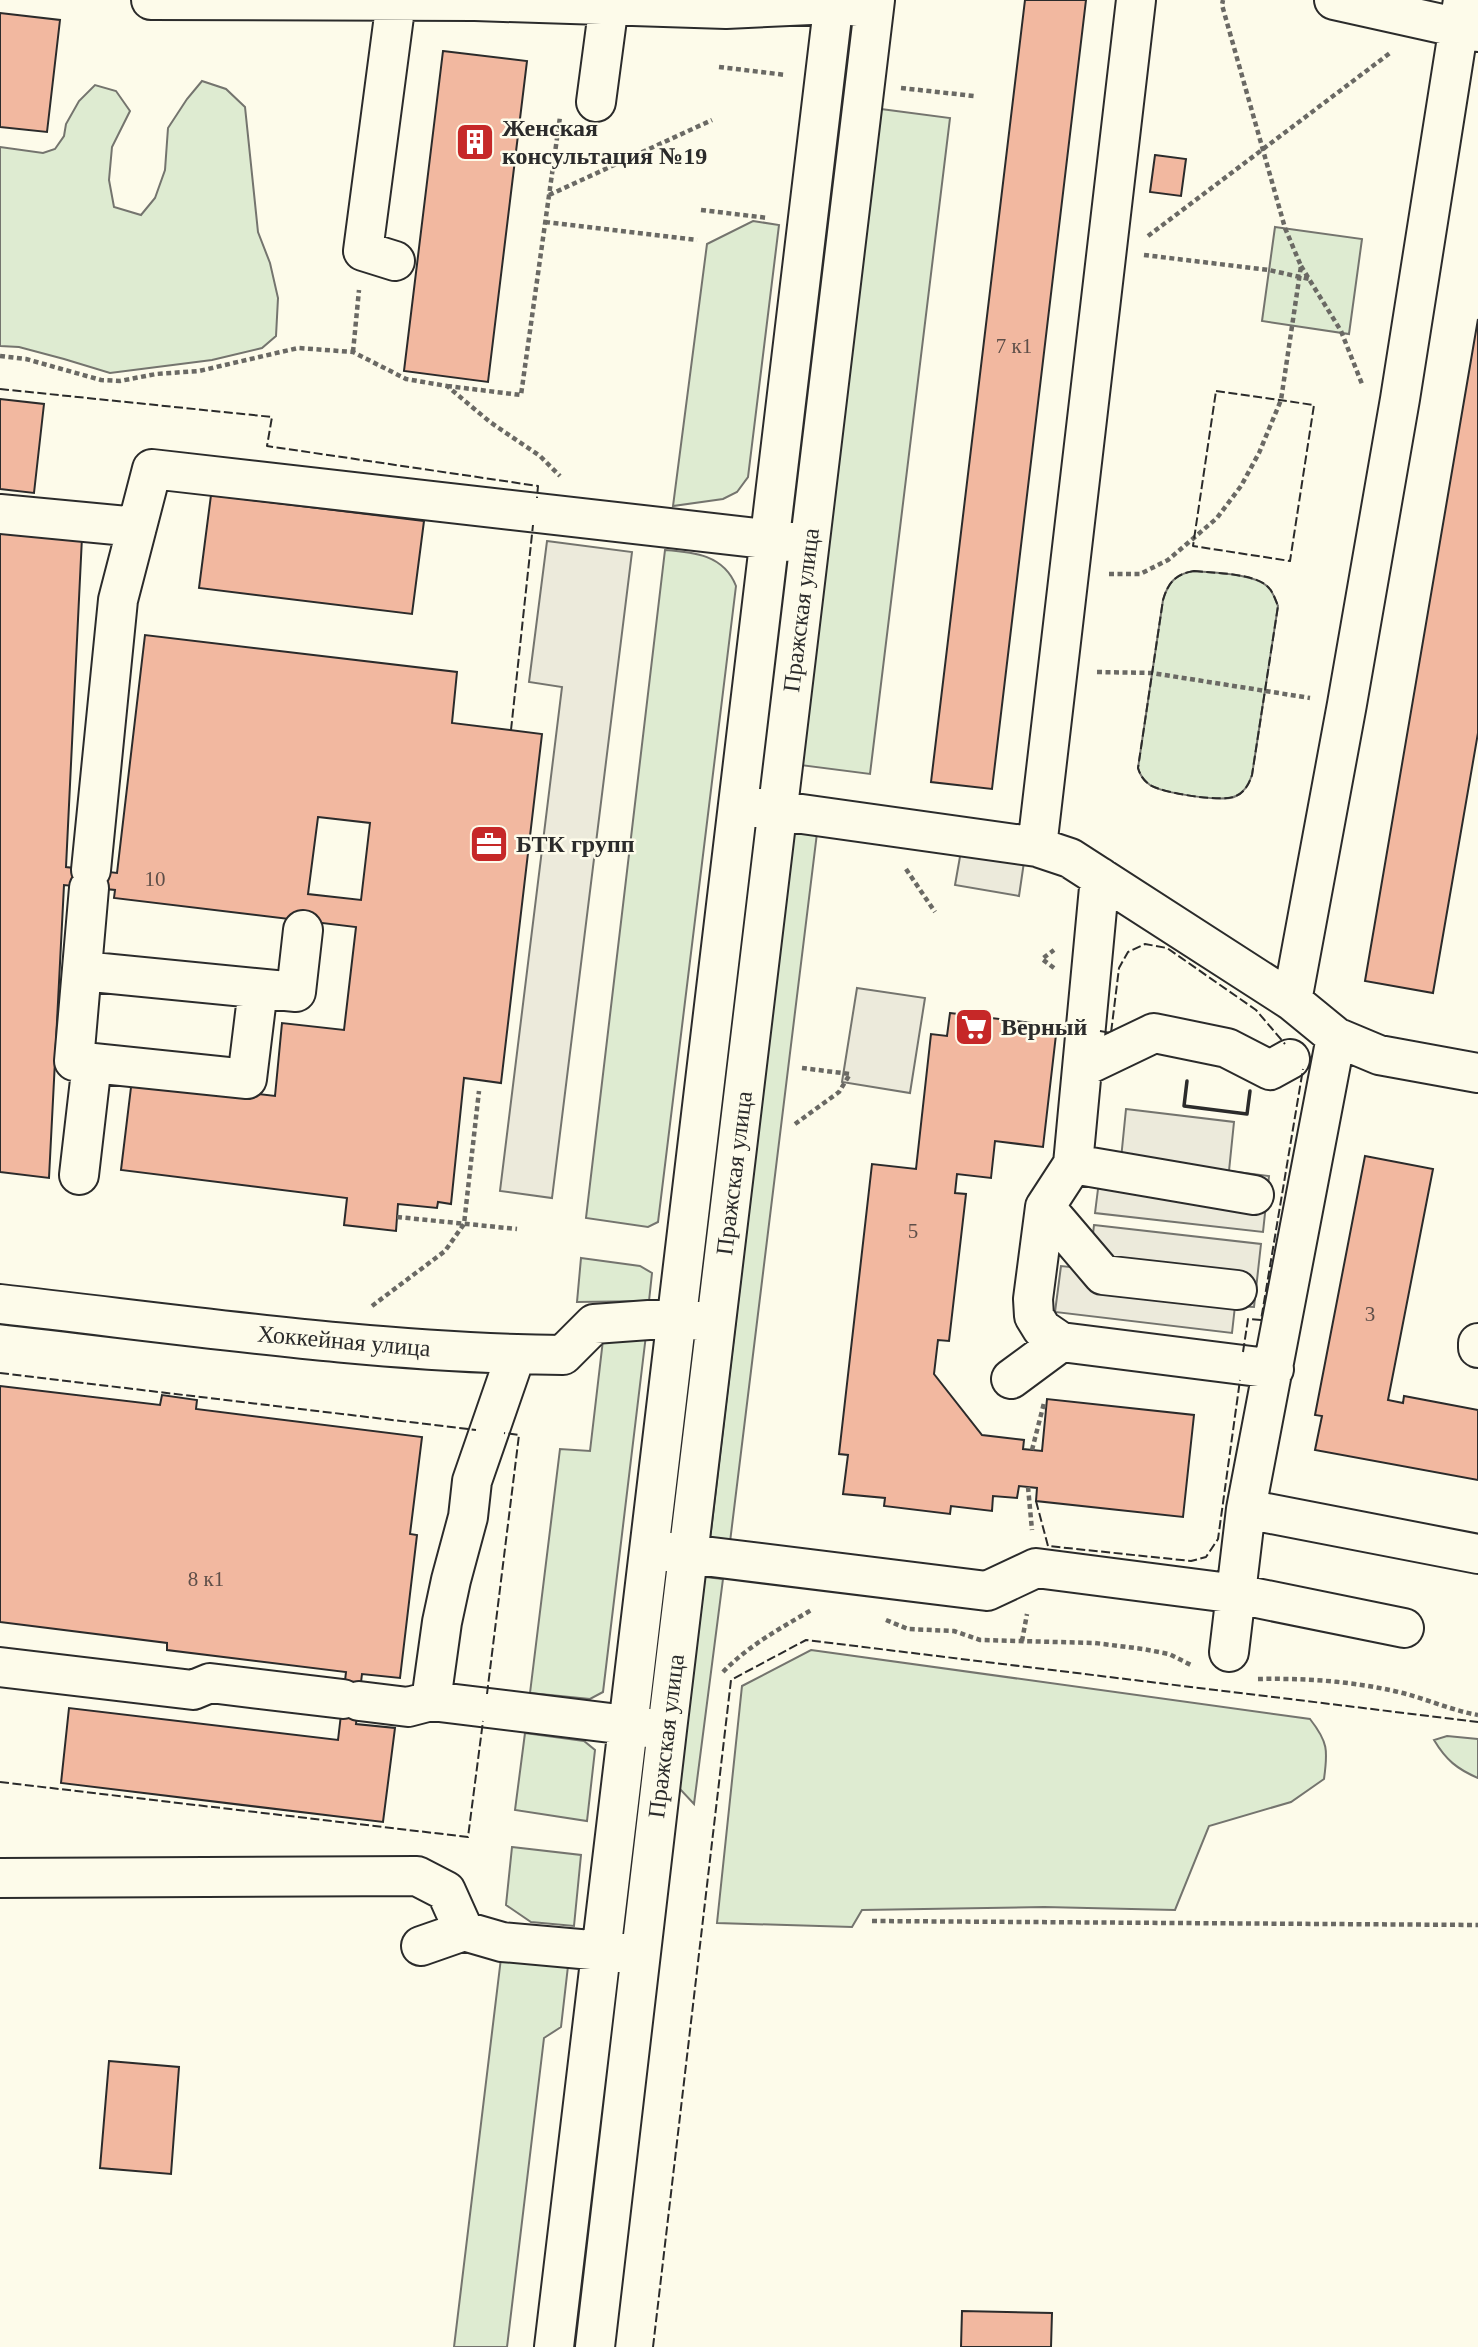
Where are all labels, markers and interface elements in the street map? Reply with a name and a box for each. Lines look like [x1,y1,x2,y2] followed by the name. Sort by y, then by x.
[502,115,707,169] place label: Женская консультация №19
[454,121,496,163] building icon: Женская консультация №19
[996,334,1032,358] house number: 7 к1
[778,526,824,693] street label: Пражская улица
[468,823,510,865] office icon: БТК групп
[516,831,635,857] place label: БТК групп
[145,867,166,891] house number: 10
[953,1006,995,1048] supermarket icon: Верный
[1001,1014,1088,1040] place label: Верный
[711,1089,757,1256] street label: Пражская улица
[908,1219,918,1243] house number: 5
[1365,1302,1375,1326] house number: 3
[256,1320,432,1362] street label: Хоккейная улица
[188,1567,224,1591] house number: 8 к1
[643,1652,689,1819] street label: Пражская улица

